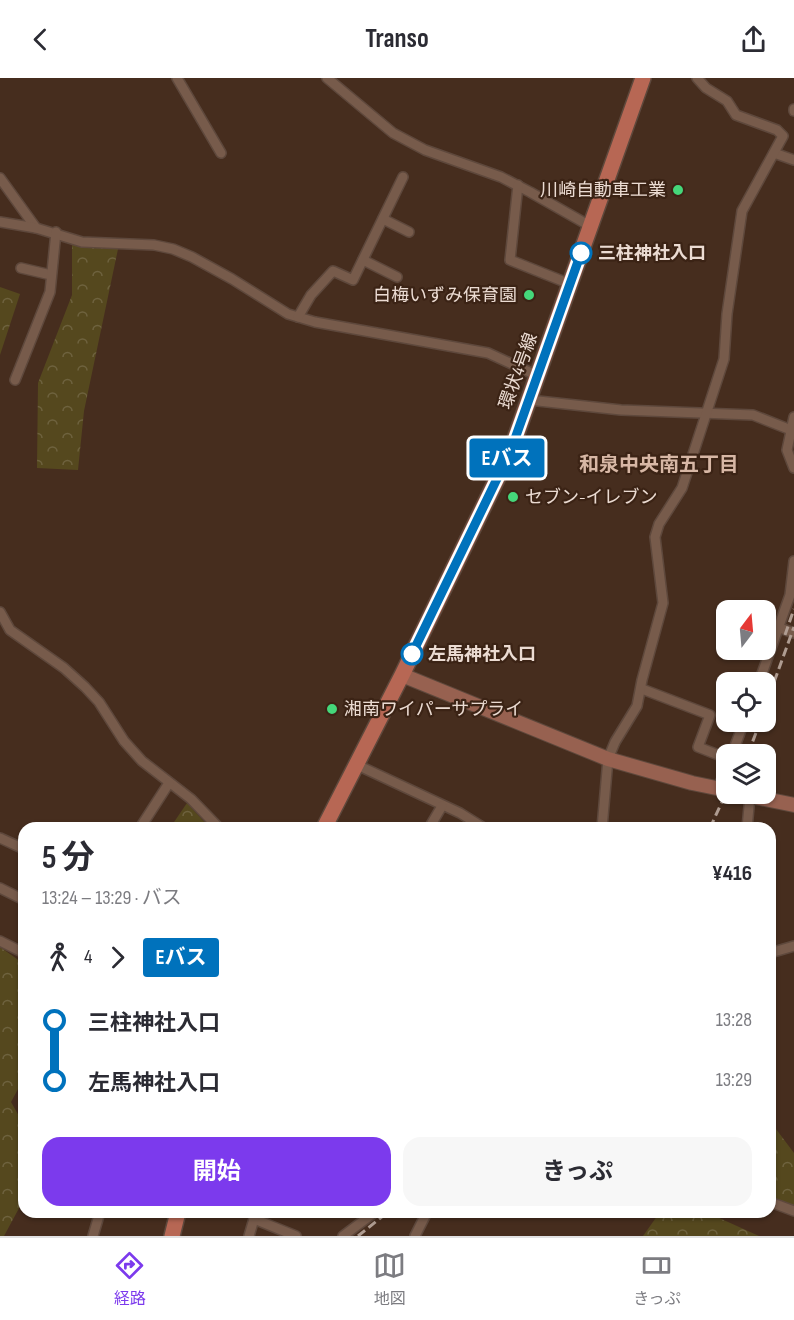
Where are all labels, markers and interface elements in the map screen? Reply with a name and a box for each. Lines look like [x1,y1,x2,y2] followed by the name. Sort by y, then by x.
[24,23,57,56] icon: back
[365,23,429,55] text: Transo
[737,23,770,56] icon: share
[540,180,666,201] place label: 川崎自動車工業
[671,183,685,197] marker: 川崎自動車工業
[570,242,592,264] marker: 三柱神社入口
[598,243,706,264] place label: 三柱神社入口
[373,285,517,306] place label: 白梅いずみ保育園
[522,288,536,302] marker: 白梅いずみ保育園
[495,330,542,412] street label: 環状4号線
[472,438,542,478] line badge: Eバス
[481,446,533,471] text: Eバス
[579,453,739,477] district label: 和泉中央南五丁目
[525,487,658,508] place label: セブン-イレブン
[506,490,520,504] marker: セブン-イレブン
[716,600,776,660] north arrow
[716,600,776,804] map controls
[401,643,423,665] marker: 左馬神社入口
[428,644,536,665] place label: 左馬神社入口
[716,672,776,732] button: locate
[344,699,523,720] place label: 湘南ワイパーサプライ
[325,702,339,716] marker: 湘南ワイパーサプライ
[716,744,776,804] button: layers
[42,838,95,878] text: 5 分
[712,860,752,887] text: ¥416
[42,886,182,910] text: 13:24 – 13:29 · バス
[42,941,75,974] icon: walk
[101,941,134,974] icon: forward
[84,945,92,969] text: 4
[155,945,207,970] text: Eバス
[716,1008,752,1032] text: 13:28
[88,1010,220,1037] text: 三柱神社入口
[716,1068,752,1092] text: 13:29
[88,1070,220,1097] text: 左馬神社入口
[42,1137,391,1206] button: 開始
[403,1137,752,1206] button: きっぷ
[113,1249,146,1309] tab: 経路
[373,1249,406,1309] tab: 地図
[633,1249,681,1309] tab: きっぷ

